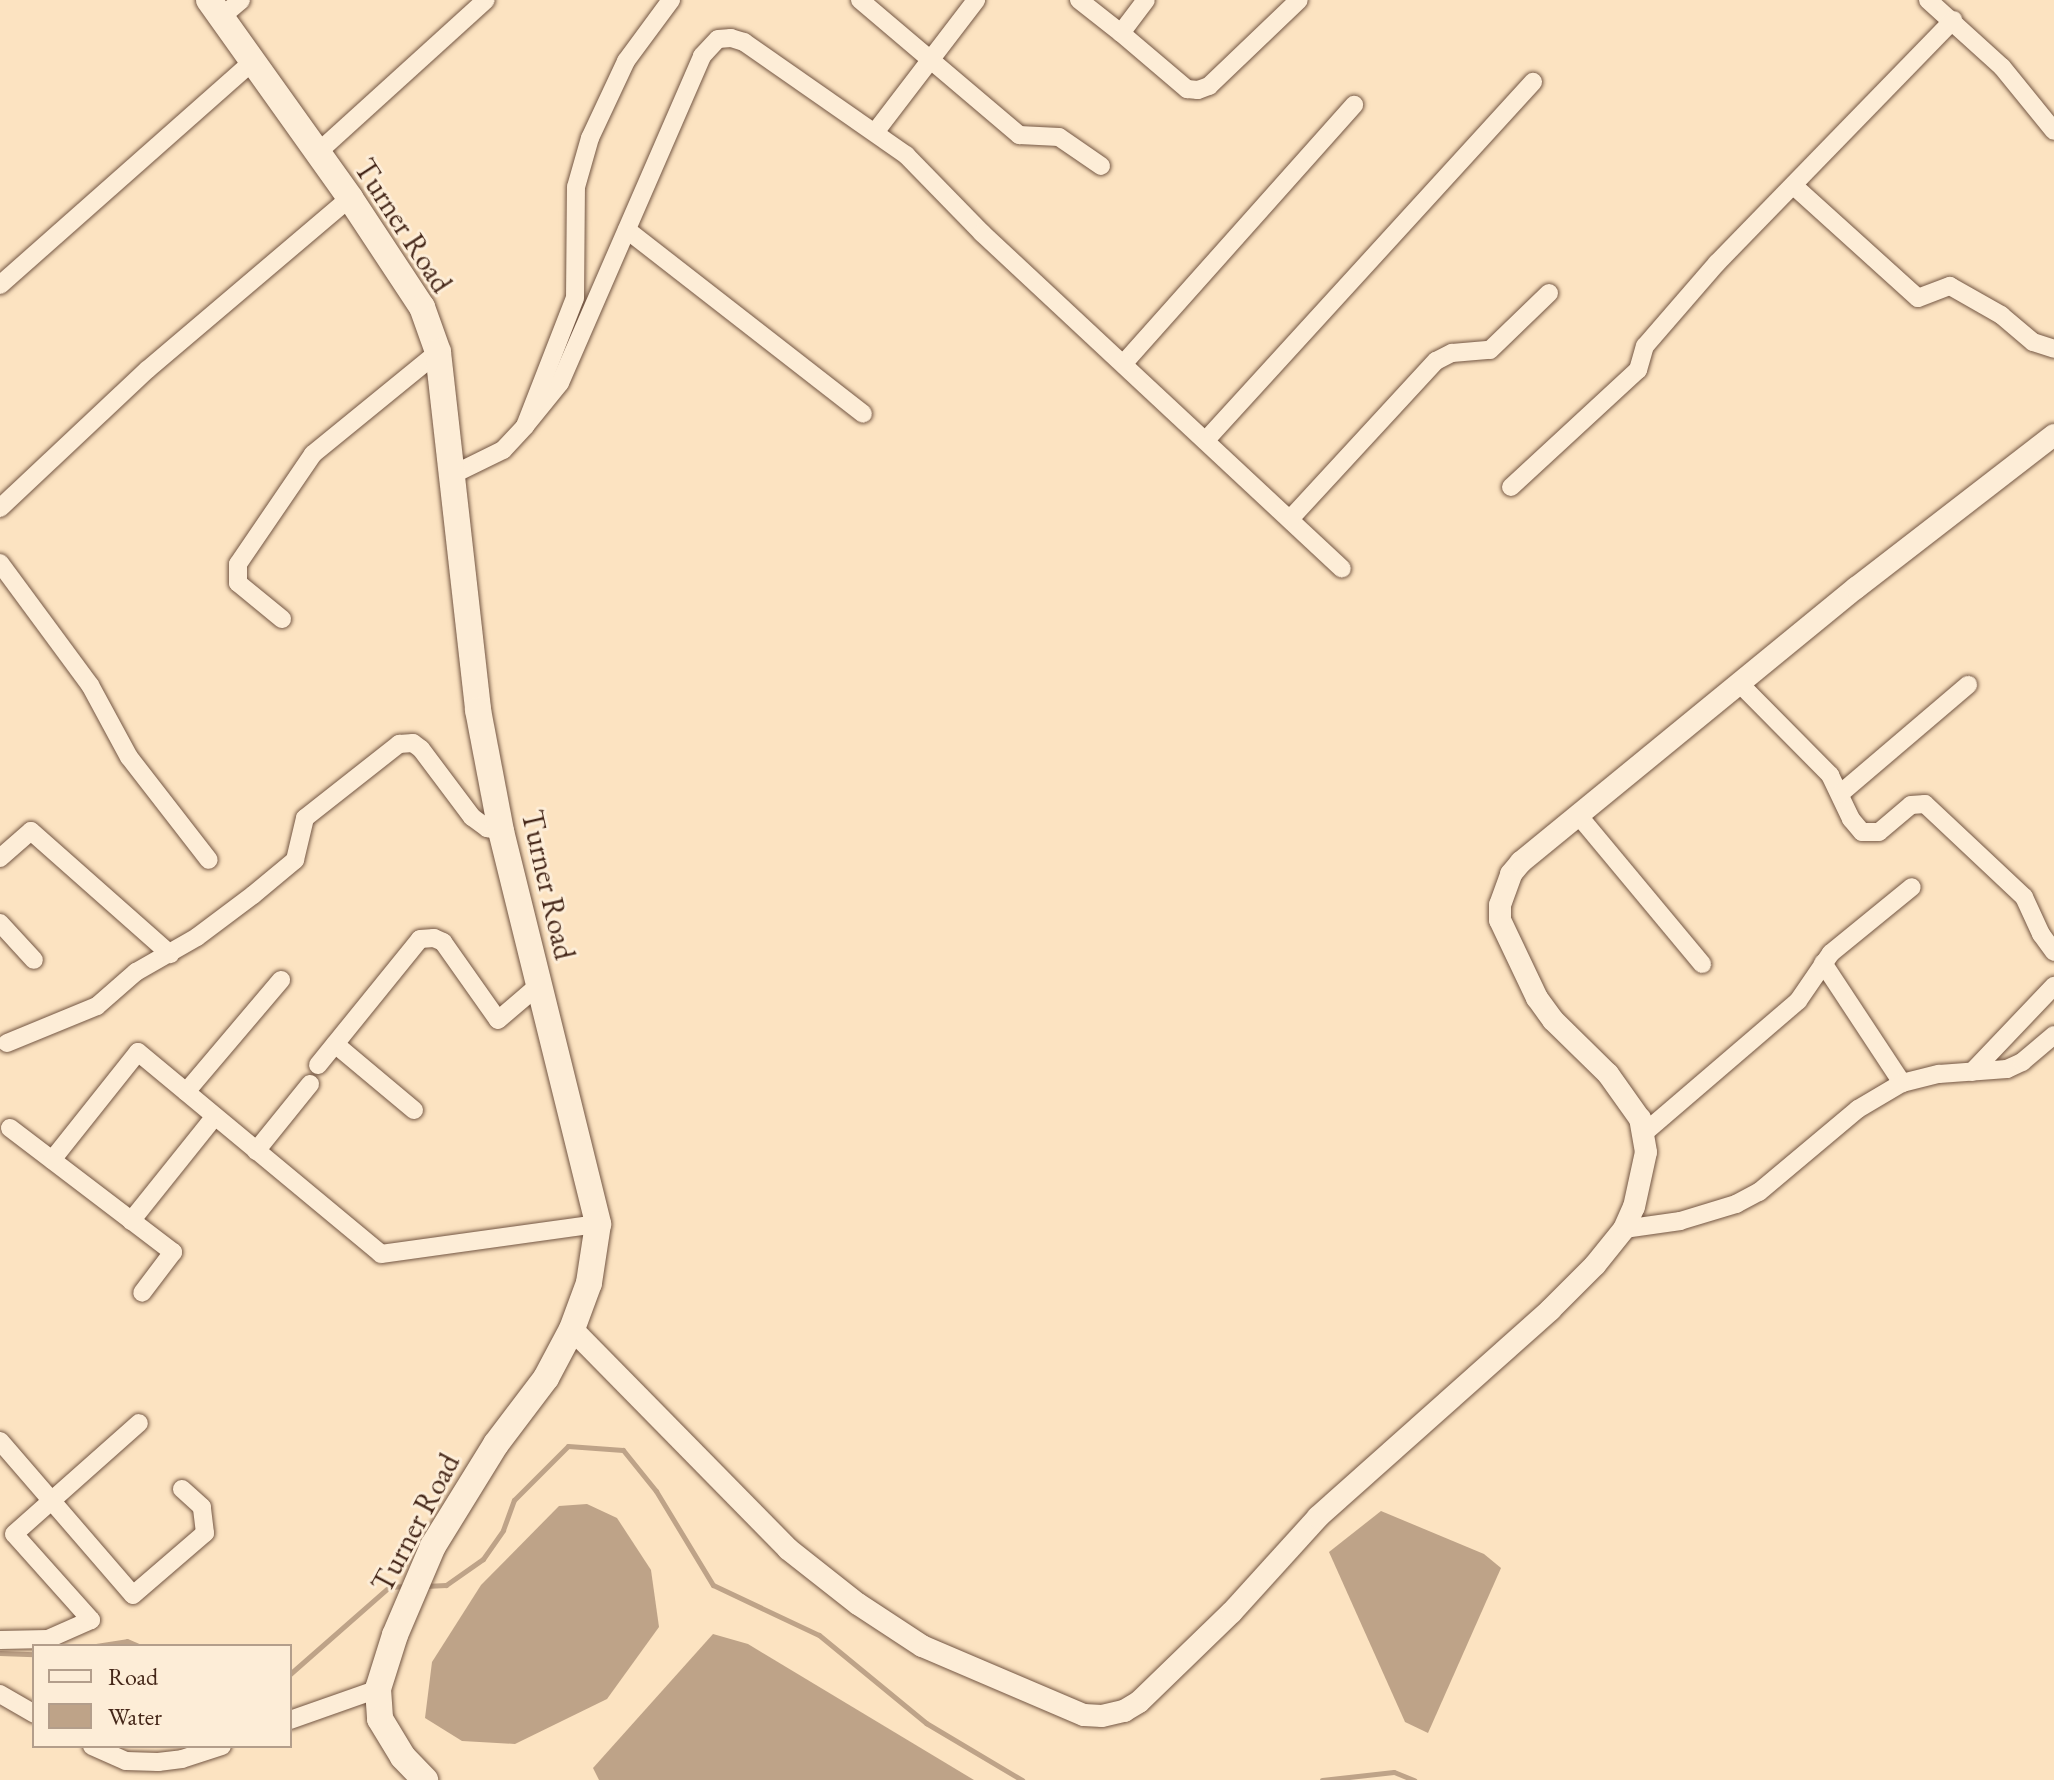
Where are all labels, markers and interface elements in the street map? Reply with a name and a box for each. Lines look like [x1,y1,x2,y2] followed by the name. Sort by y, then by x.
[346,152,460,300] street label: Turner Road
[513,807,583,963] street label: Turner Road
[364,1447,468,1599] street label: Turner Road
[32,1644,292,1748] legend
[108,1661,158,1692] text: Road
[108,1701,162,1732] text: Water

